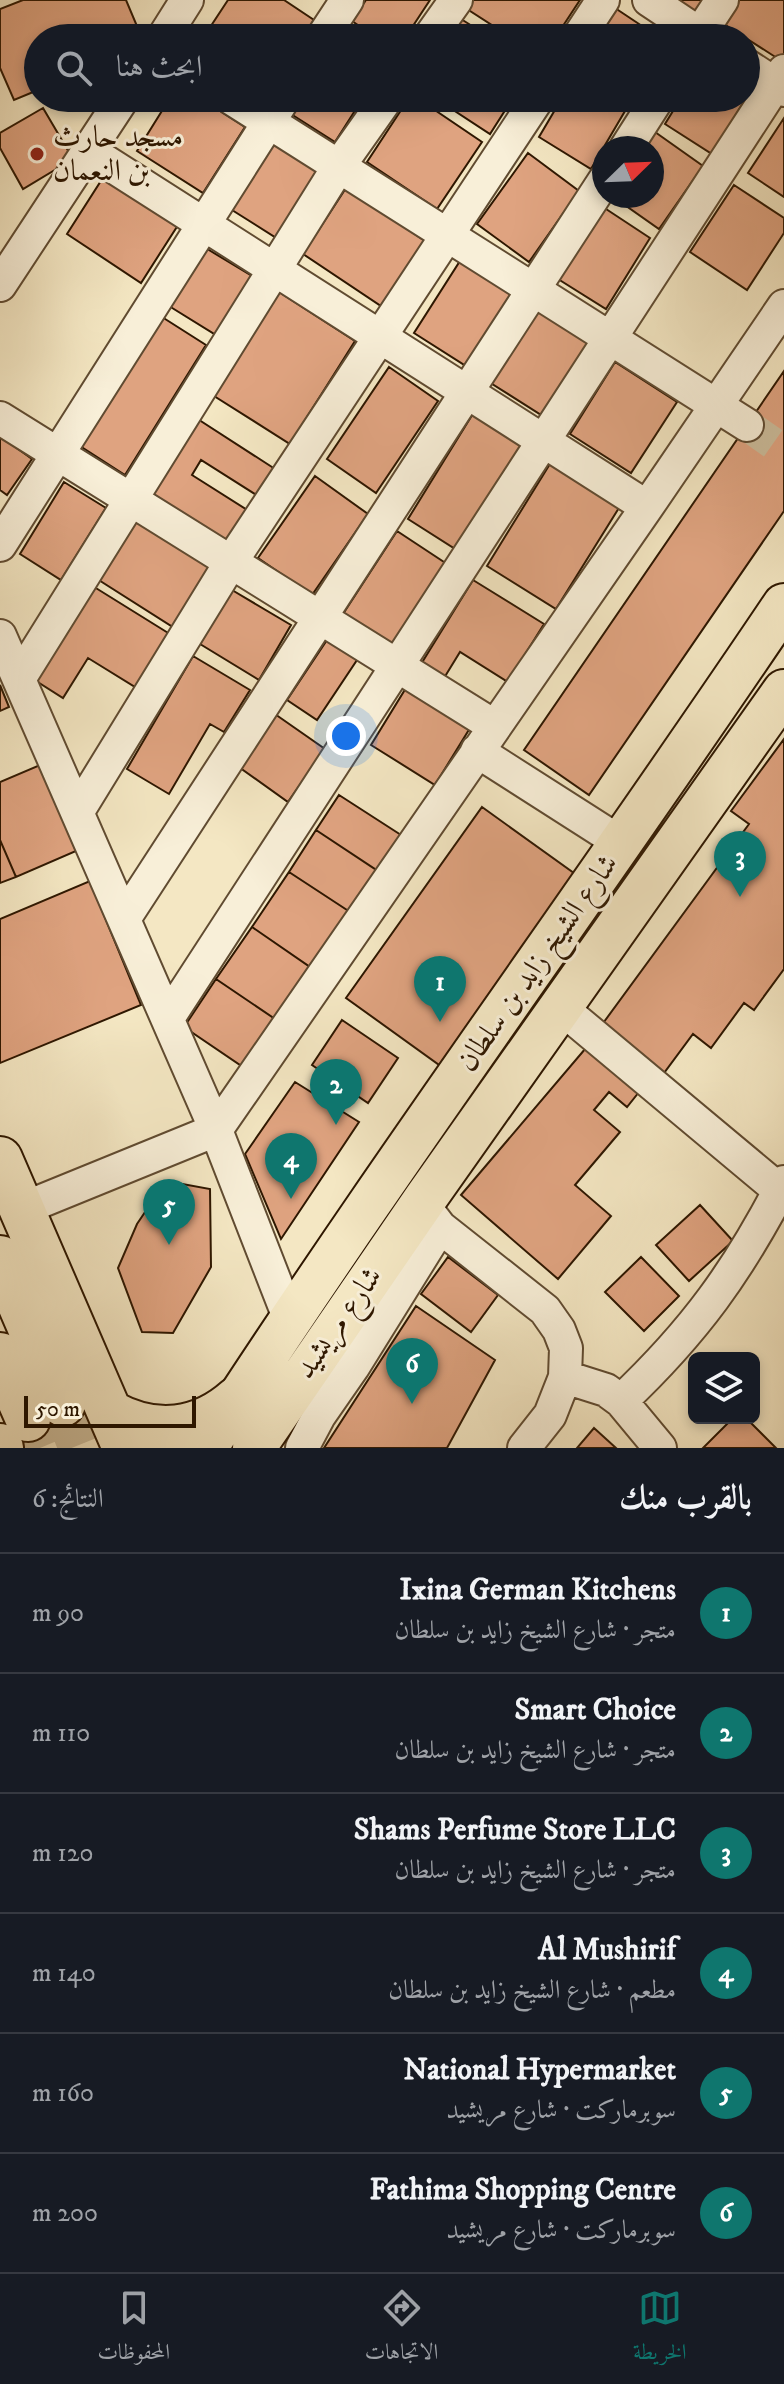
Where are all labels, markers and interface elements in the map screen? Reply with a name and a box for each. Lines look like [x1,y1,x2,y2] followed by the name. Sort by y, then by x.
[24,24,760,112] search box
[52,46,96,90] icon: search
[116,49,202,86] text: ابحث هنا
[53,119,183,190] place label: مسجد حارث بن النعمان
[592,136,664,208] north arrow
[28,145,46,163] marker: مسجد حارث بن النعمان
[326,716,366,756] your location
[714,831,766,897] pin: 3
[449,847,633,1083] street label: شارع الشيخ زايد بن سلطان
[414,956,466,1022] pin: 1
[310,1059,362,1125] pin: 2
[265,1133,317,1199] pin: 4
[143,1179,195,1245] pin: 5
[287,1260,395,1389] street label: شارع مريشيد
[386,1338,438,1404] pin: 6
[688,1352,760,1424] map controls
[688,1352,760,1424] button: layers
[24,1392,196,1428] scale bar
[36,1396,80,1423] text: 50 m
[619,1477,752,1519] text: بالقرب منك
[32,1483,104,1516] text: النتائج: 6
[399,1572,676,1609] text: Ixina German Kitchens
[32,1597,84,1630] text: 90 m
[721,1597,731,1630] text: 1
[395,1614,676,1647] text: متجر · شارع الشيخ زايد بن سلطان
[515,1692,676,1729] text: Smart Choice
[32,1717,90,1750] text: 110 m
[720,1717,732,1750] text: 2
[395,1734,676,1767] text: متجر · شارع الشيخ زايد بن سلطان
[354,1812,676,1849] text: Shams Perfume Store LLC
[32,1837,93,1870] text: 120 m
[721,1837,731,1870] text: 3
[395,1854,676,1887] text: متجر · شارع الشيخ زايد بن سلطان
[538,1932,676,1969] text: Al Mushirif
[32,1957,96,1990] text: 140 m
[719,1957,733,1990] text: 4
[388,1974,676,2007] text: مطعم · شارع الشيخ زايد بن سلطان
[403,2052,676,2089] text: National Hypermarket
[32,2077,94,2110] text: 160 m
[720,2077,732,2110] text: 5
[446,2094,676,2127] text: سوبرماركت · شارع مريشيد
[369,2172,676,2209] text: Fathima Shopping Centre
[32,2197,98,2230] text: 200 m
[719,2197,733,2230] text: 6
[446,2214,676,2247] text: سوبرماركت · شارع مريشيد
[97,2286,170,2373] tab: المحفوظات
[365,2286,438,2373] tab: الاتجاهات
[633,2286,687,2373] tab: الخريطة

